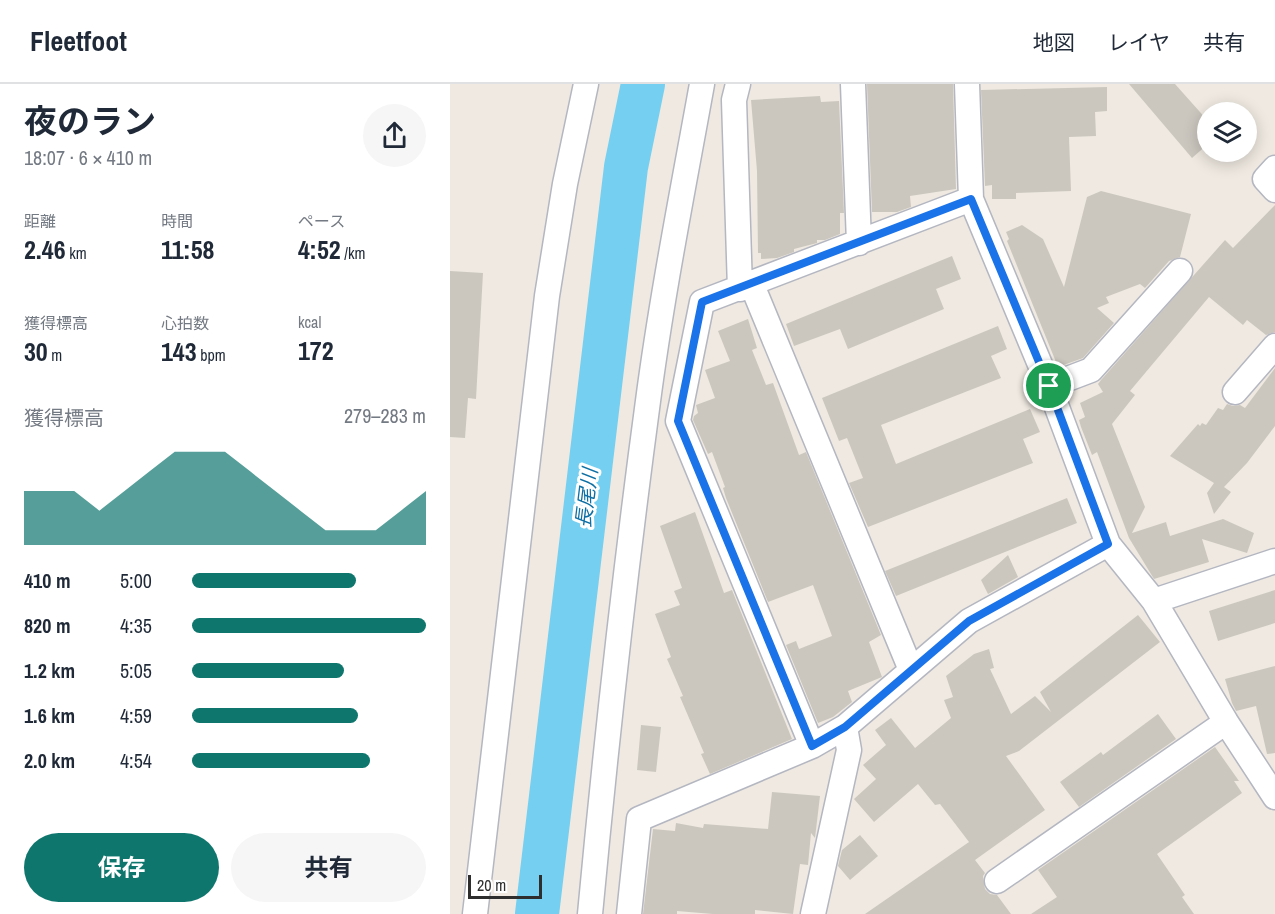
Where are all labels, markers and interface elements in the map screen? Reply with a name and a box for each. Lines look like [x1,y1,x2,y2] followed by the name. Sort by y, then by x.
[30,22,127,60] text: Fleetfoot
[1033,28,1075,57] text: 地図
[1108,28,1170,57] text: レイヤ
[1203,28,1245,57] text: 共有
[24,99,156,143] text: 夜のラン
[1197,102,1257,162] map controls
[1197,102,1257,162] button: layers
[363,104,426,167] button: share
[24,144,152,171] text: 18:07 · 6 × 410 m
[24,210,56,232] text: 距離
[161,210,193,232] text: 時間
[298,210,345,232] text: ペース
[24,232,66,267] text: 2.46
[161,232,214,267] text: 11:58
[298,232,341,267] text: 4:52
[66,242,87,264] text: km
[341,242,365,264] text: /km
[298,311,321,333] text: kcal
[24,312,88,334] text: 獲得標高
[161,312,209,334] text: 心拍数
[298,333,334,368] text: 172
[24,334,48,369] text: 30
[161,334,197,369] text: 143
[48,344,62,366] text: m
[197,344,226,366] text: bpm
[1023,360,1074,411] pin
[1032,369,1065,402] icon: arrive
[344,402,426,429] text: 279–283 m
[24,404,104,431] text: 獲得標高
[569,465,603,529] water label: 長尾川
[24,567,71,594] text: 410 m
[120,567,152,594] text: 5:00
[24,612,71,639] text: 820 m
[120,612,152,639] text: 4:35
[24,657,75,684] text: 1.2 km
[120,657,152,684] text: 5:05
[24,702,75,729] text: 1.6 km
[120,702,152,729] text: 4:59
[24,747,75,774] text: 2.0 km
[120,747,152,774] text: 4:54
[24,833,219,902] button: 保存
[231,833,426,902] button: 共有
[468,872,542,900] scale bar
[477,874,506,896] text: 20 m

